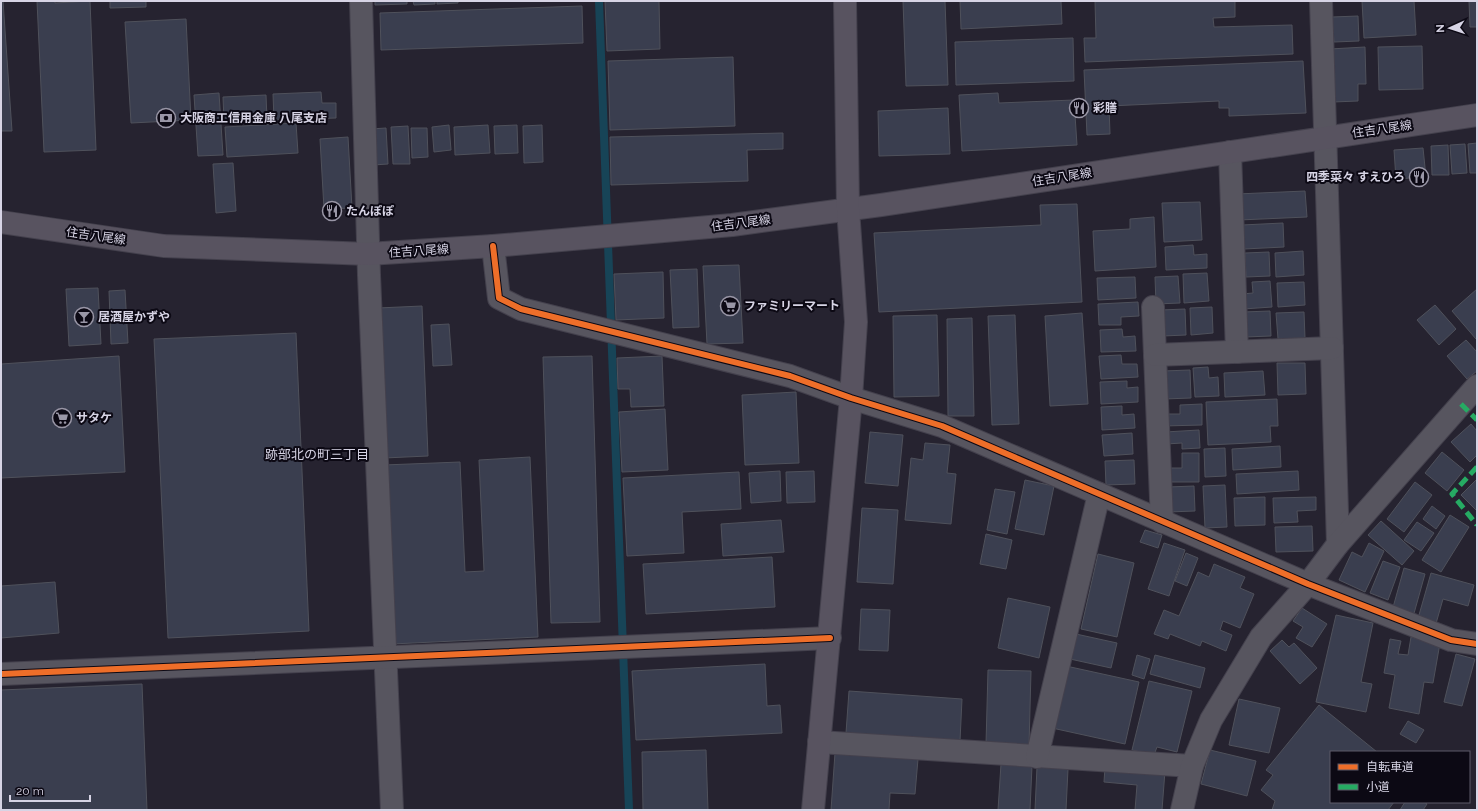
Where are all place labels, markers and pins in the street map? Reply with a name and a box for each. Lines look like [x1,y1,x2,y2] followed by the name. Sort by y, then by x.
[1068,97,1090,119] restaurant icon: 彩膳
[1093,101,1117,115] place label: 彩膳
[155,107,177,129] bank icon: 大阪商工信用金庫 八尾支店
[180,111,327,125] place label: 大阪商工信用金庫 八尾支店
[1408,166,1430,188] restaurant icon: 四季菜々 すえひろ
[1306,170,1405,184] place label: 四季菜々 すえひろ
[321,200,343,222] restaurant icon: たんぽぽ
[346,204,394,218] place label: たんぽぽ
[719,295,741,317] supermarket icon: ファミリーマート
[744,299,840,313] place label: ファミリーマート
[73,306,95,328] bar icon: 居酒屋かずや
[98,310,170,324] place label: 居酒屋かずや
[51,407,73,429] supermarket icon: サタケ
[76,411,112,425] place label: サタケ

